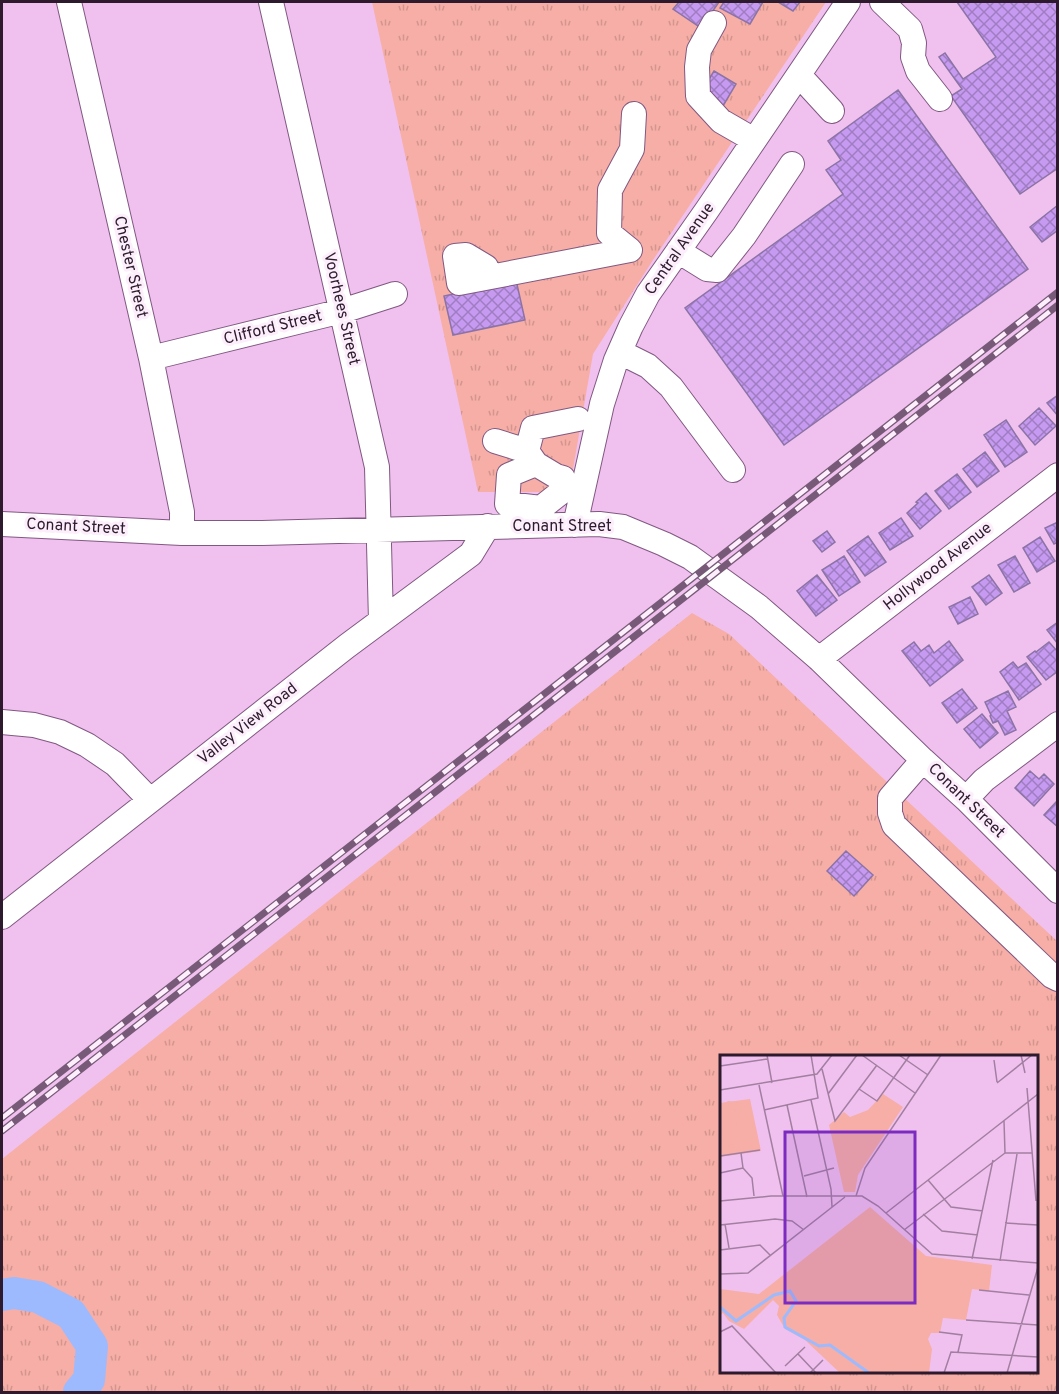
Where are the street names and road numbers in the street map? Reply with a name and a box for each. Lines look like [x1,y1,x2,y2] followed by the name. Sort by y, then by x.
[641,199,719,299] street label: Central Avenue
[109,214,151,320] street label: Chester Street
[318,251,364,367] street label: Voorhees Street
[222,306,324,350] street label: Clifford Street
[26,514,126,540] street label: Conant Street
[512,517,612,537] street label: Conant Street
[880,518,996,616] street label: Hollywood Avenue
[194,679,302,769] street label: Valley View Road
[923,759,1009,843] street label: Conant Street

